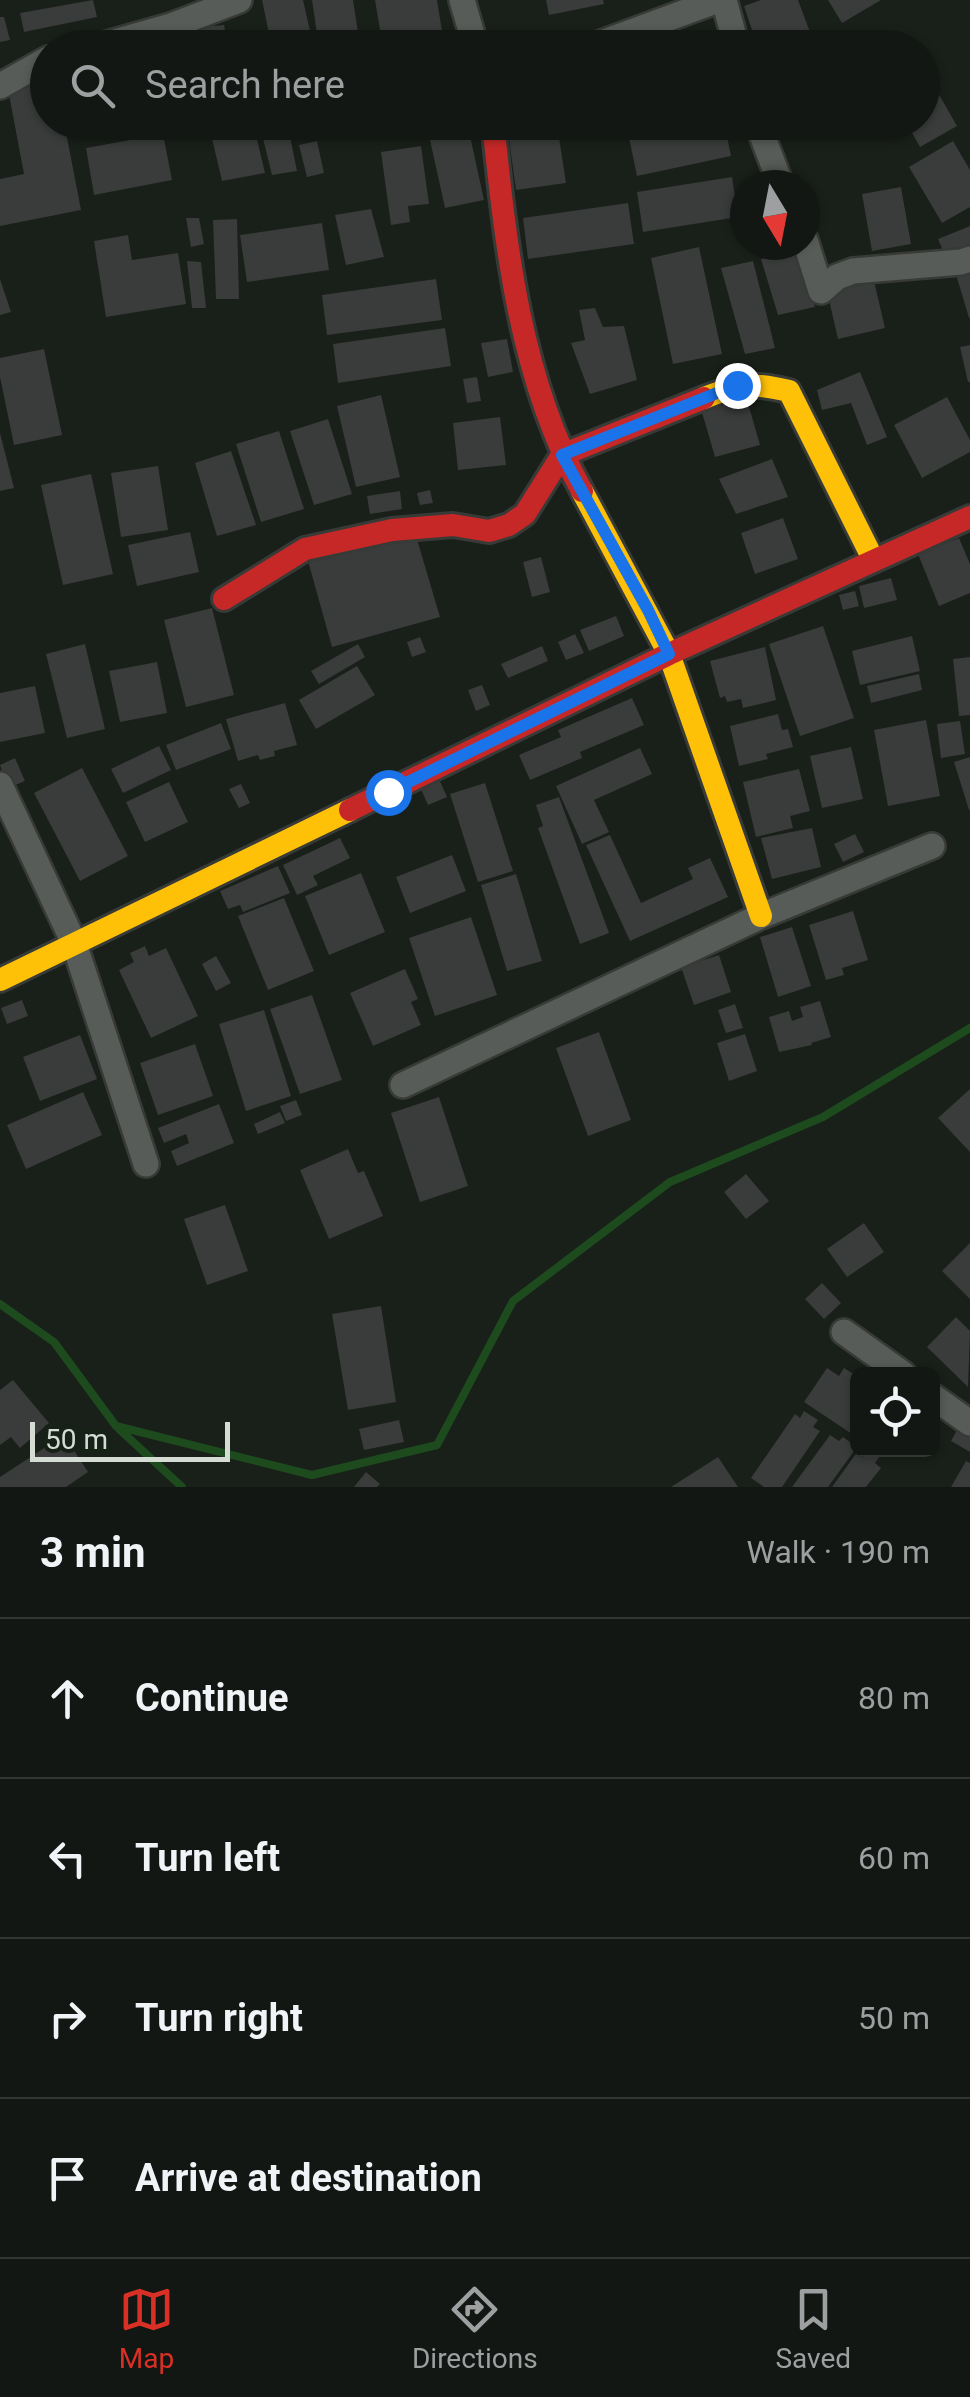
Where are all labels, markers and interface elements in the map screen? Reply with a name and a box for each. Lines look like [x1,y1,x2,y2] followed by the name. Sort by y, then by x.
[30,30,940,140] search box
[65,58,120,113] icon: search
[145,63,345,107] text: Search here
[730,170,820,260] north arrow
[715,363,761,409] route end
[366,770,412,816] route start
[850,1367,940,1457] map controls
[850,1367,940,1457] button: locate
[30,1417,230,1462] scale bar
[45,1423,108,1456] text: 50 m
[40,1528,146,1577] text: 3 min
[747,1533,930,1571] text: Walk · 190 m
[40,1671,95,1726] icon: ahead
[135,1676,289,1720] text: Continue
[858,1679,930,1717] text: 80 m
[40,1831,95,1886] icon: left
[135,1836,280,1880] text: Turn left
[858,1839,930,1877] text: 60 m
[40,1991,95,2046] icon: right
[135,1996,303,2040] text: Turn right
[858,1999,930,2037] text: 50 m
[40,2151,95,2206] icon: arrive
[135,2156,482,2200] text: Arrive at destination
[119,2282,174,2375] tab: Map
[412,2282,538,2375] tab: Directions
[775,2282,851,2375] tab: Saved

